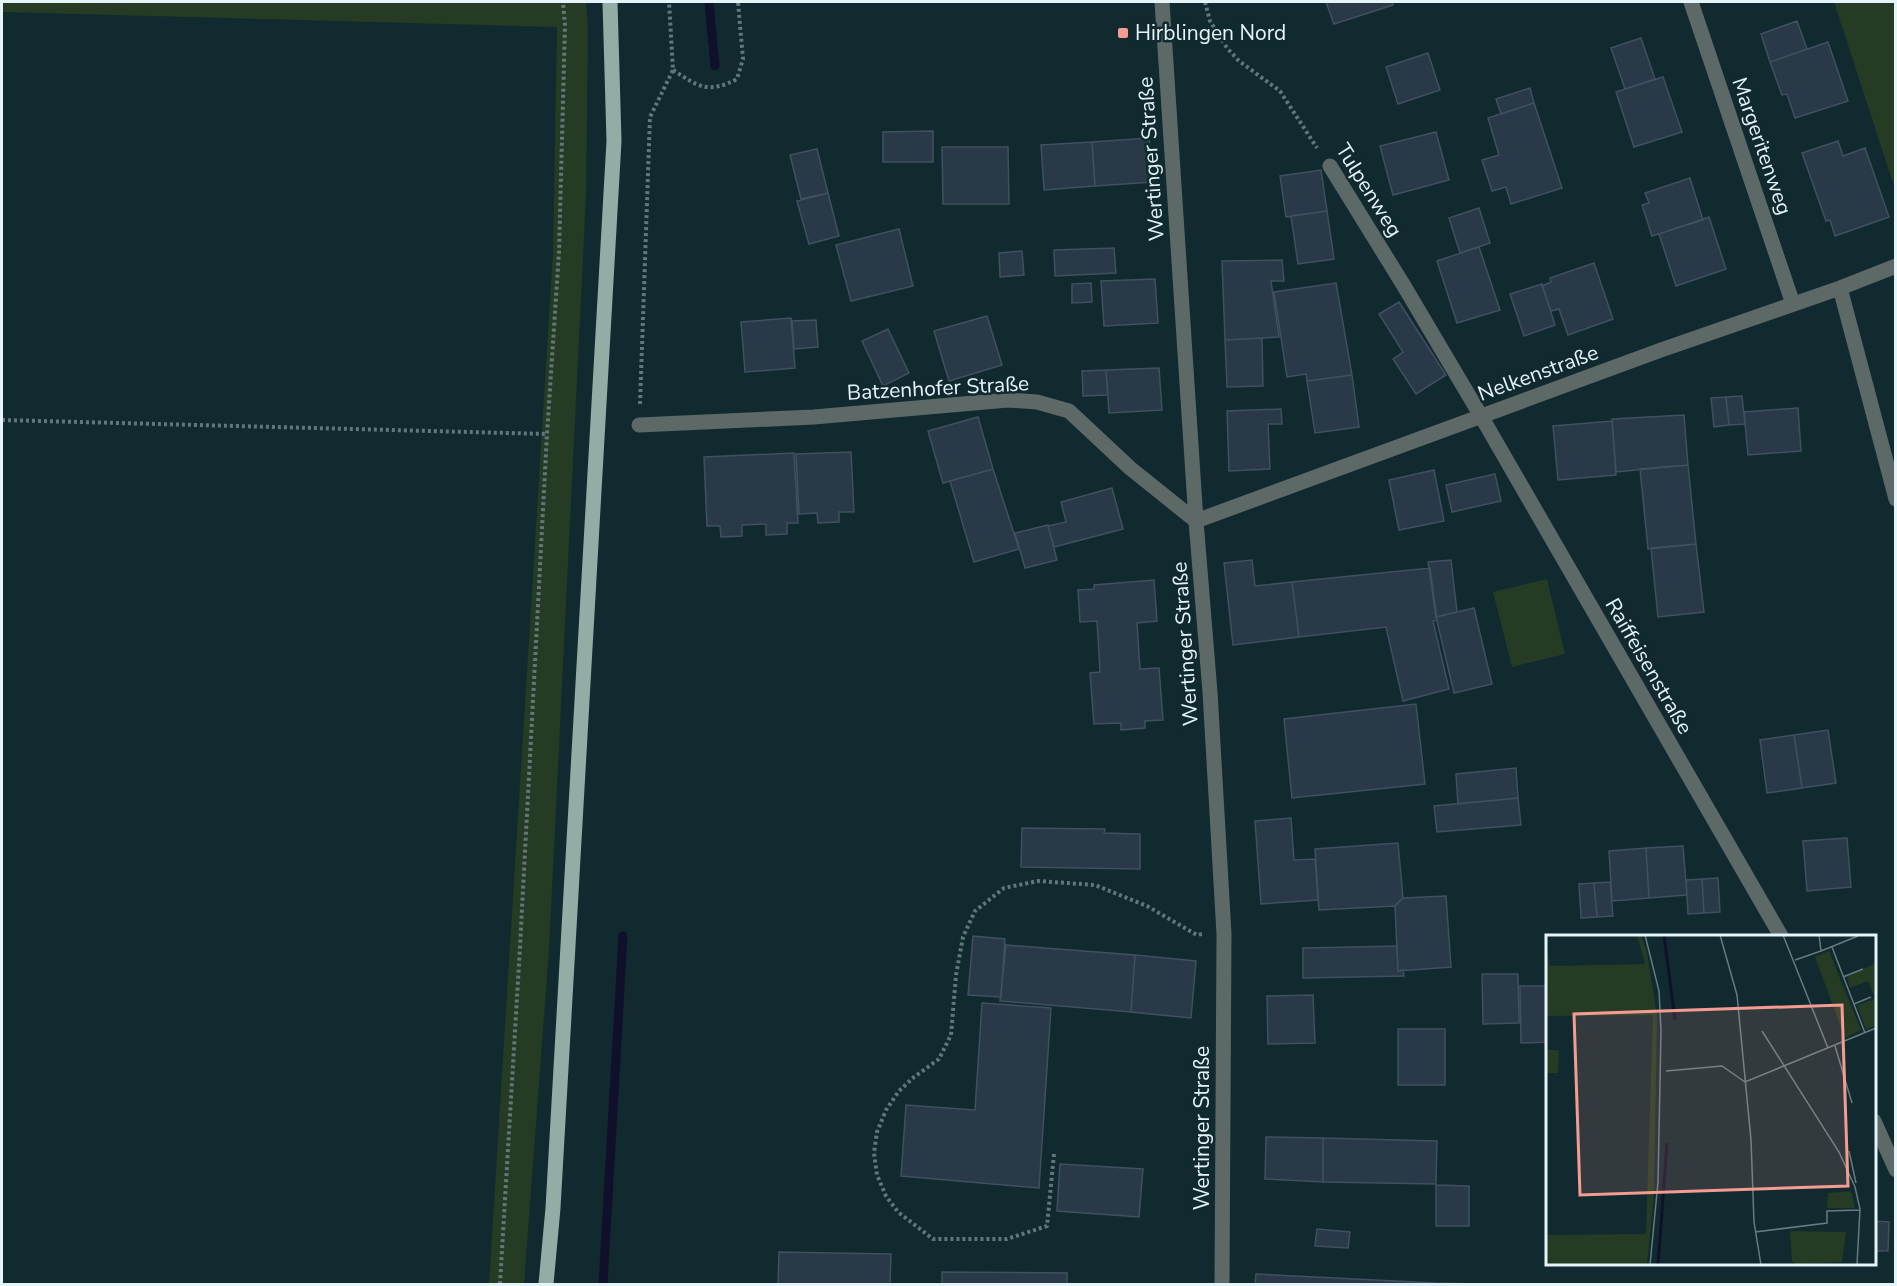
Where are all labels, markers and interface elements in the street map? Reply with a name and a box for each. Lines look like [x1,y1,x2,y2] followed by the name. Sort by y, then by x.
[1135,19,1286,47] place label: Hirblingen Nord
[1116,26,1130,40] marker: Hirblingen Nord
[1725,74,1799,218] street label: Margeritenweg
[1131,76,1171,242] street label: Wertinger Straße
[1329,138,1409,242] street label: Tulpenweg
[1474,338,1602,408] street label: Nelkenstraße
[846,369,1030,407] street label: Batzenhofer Straße
[1165,561,1205,727] street label: Wertinger Straße
[1599,593,1699,739] street label: Raiffeisenstraße
[1546,935,1876,1265] inset map
[1188,1046,1216,1210] street label: Wertinger Straße

